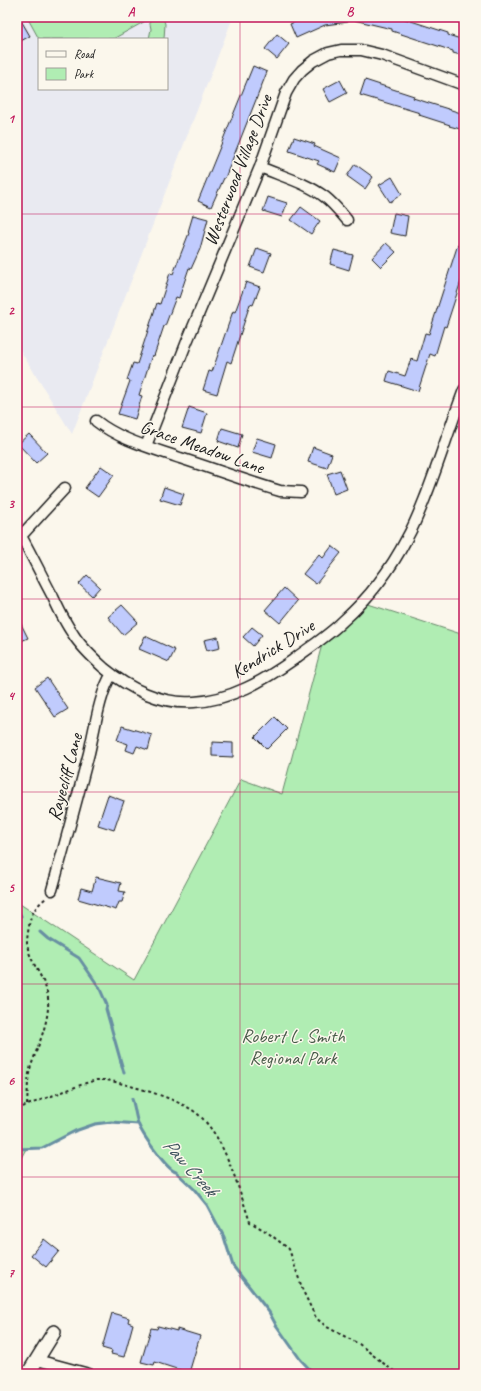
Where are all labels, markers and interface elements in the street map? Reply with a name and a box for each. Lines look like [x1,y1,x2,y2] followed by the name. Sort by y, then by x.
[128,4,136,20] text: A
[347,4,355,20] text: B
[38,38,168,90] legend
[74,46,96,62] text: Road
[74,66,95,82] text: Park
[198,90,278,249] street label: Westerwood Village Drive
[8,111,16,127] text: 1
[8,303,15,319] text: 2
[137,415,269,480] street label: Grace Meadow Lane
[8,496,15,512] text: 3
[227,613,321,684] street label: Kendrick Drive
[8,688,16,704] text: 4
[42,729,89,823] street label: Rayecliff Lane
[8,880,15,896] text: 5
[241,1024,345,1070] park label: Robert L. Smith Regional Park
[8,1073,15,1089] text: 6
[158,1133,225,1204] water label: Paw Creek
[8,1265,15,1281] text: 7

